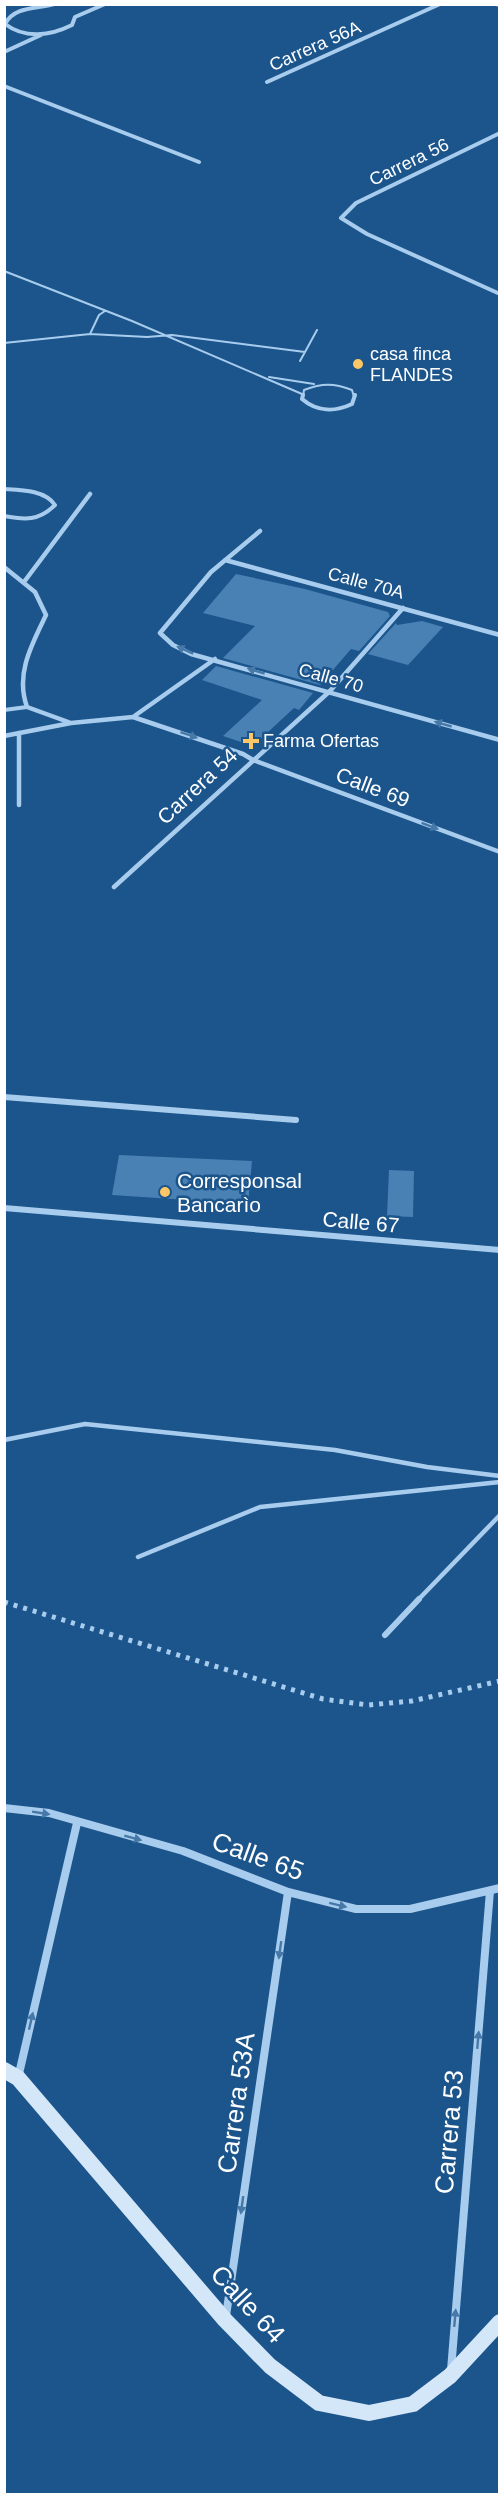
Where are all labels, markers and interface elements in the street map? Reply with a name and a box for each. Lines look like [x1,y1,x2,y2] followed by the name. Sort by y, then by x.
[266,17,364,75] street label: Carrera 56A
[366,134,452,190] street label: Carrera 56
[370,344,453,385] place label: casa finca FLANDES
[351,357,365,371] marker: casa finca FLANDES
[326,563,406,603] street label: Calle 70A
[177,646,194,655] one-way arrow
[296,659,366,697] street label: Calle 70
[247,666,265,675] one-way arrow
[434,719,452,728] one-way arrow
[180,730,198,740] one-way arrow
[263,731,379,751] place label: Farma Ofertas
[244,734,258,748] marker: Farma Ofertas
[152,743,242,829] street label: Carrera 54
[333,762,413,812] street label: Calle 69
[421,822,439,831] one-way arrow
[177,1169,302,1216] place label: Corresponsal Bancarìo
[158,1185,172,1199] marker: Corresponsal Bancarìo
[322,1207,400,1237] street label: Calle 67
[32,1808,51,1817] one-way arrow
[208,1826,308,1886] street label: Calle 65
[124,1833,142,1843] one-way arrow
[329,1900,347,1910] one-way arrow
[275,1941,284,1960] one-way arrow
[27,2012,37,2030] one-way arrow
[211,2030,261,2175] street label: Carrera 53A
[473,2030,482,2049] one-way arrow
[429,2069,469,2195] street label: Carrera 53
[238,2196,247,2215] one-way arrow
[204,2259,292,2349] street label: Calle 64
[450,2309,460,2328] one-way arrow

